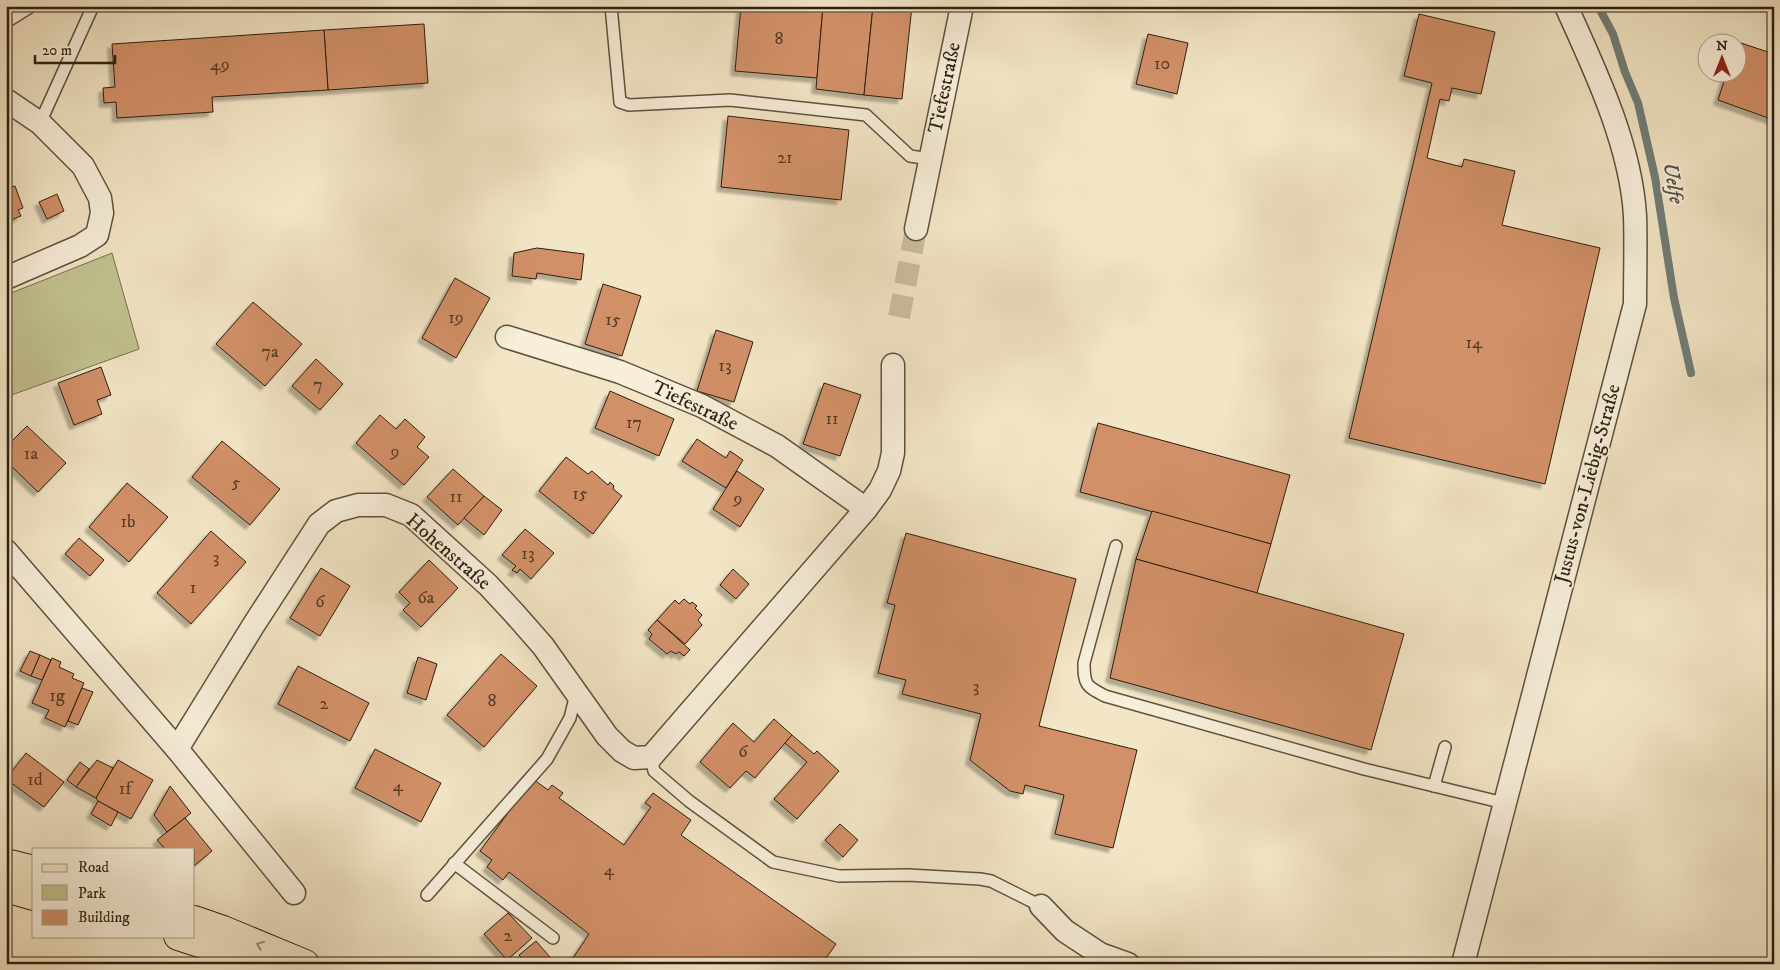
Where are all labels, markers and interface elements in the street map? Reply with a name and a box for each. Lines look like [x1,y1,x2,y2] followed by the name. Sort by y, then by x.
[774,28,784,50] house number: 8
[35,32,115,64] scale bar
[1698,32,1748,82] north arrow
[1716,37,1728,55] text: N
[923,40,967,136] street label: Tiefestraße
[42,41,72,60] text: 20 m
[1154,53,1170,75] house number: 10
[210,54,230,76] house number: 49
[777,147,793,169] house number: 21
[1657,160,1690,207] water label: Uelfe
[448,307,464,329] house number: 19
[605,309,621,331] house number: 15
[1466,332,1483,354] house number: 14
[261,341,279,363] house number: 7a
[718,355,732,377] house number: 13
[313,374,323,396] house number: 7
[648,375,742,437] street label: Tiefestraße
[1549,382,1627,588] street label: Justus-von-Liebig-Straße
[825,408,839,430] house number: 11
[626,412,642,434] house number: 17
[390,441,399,463] house number: 9
[24,443,38,465] house number: 1a
[232,472,241,494] house number: 5
[572,483,588,505] house number: 15
[449,486,463,508] house number: 11
[733,488,742,510] house number: 9
[400,508,496,596] street label: Hohenstraße
[120,511,136,533] house number: 1b
[521,543,535,565] house number: 13
[213,547,219,569] house number: 3
[190,577,196,599] house number: 1
[417,587,435,609] house number: 6a
[315,591,325,613] house number: 6
[973,676,979,698] house number: 3
[49,685,65,707] house number: 1g
[487,690,497,712] house number: 8
[320,693,329,715] house number: 2
[738,741,748,763] house number: 6
[27,769,43,791] house number: 1d
[393,775,404,797] house number: 4
[119,778,134,800] house number: 1f
[32,848,195,938] legend
[78,858,110,877] text: Road
[604,859,615,881] house number: 4
[78,884,107,903] text: Park
[78,908,130,927] text: Building
[504,925,513,947] house number: 2
[256,941,265,951] one-way arrow

